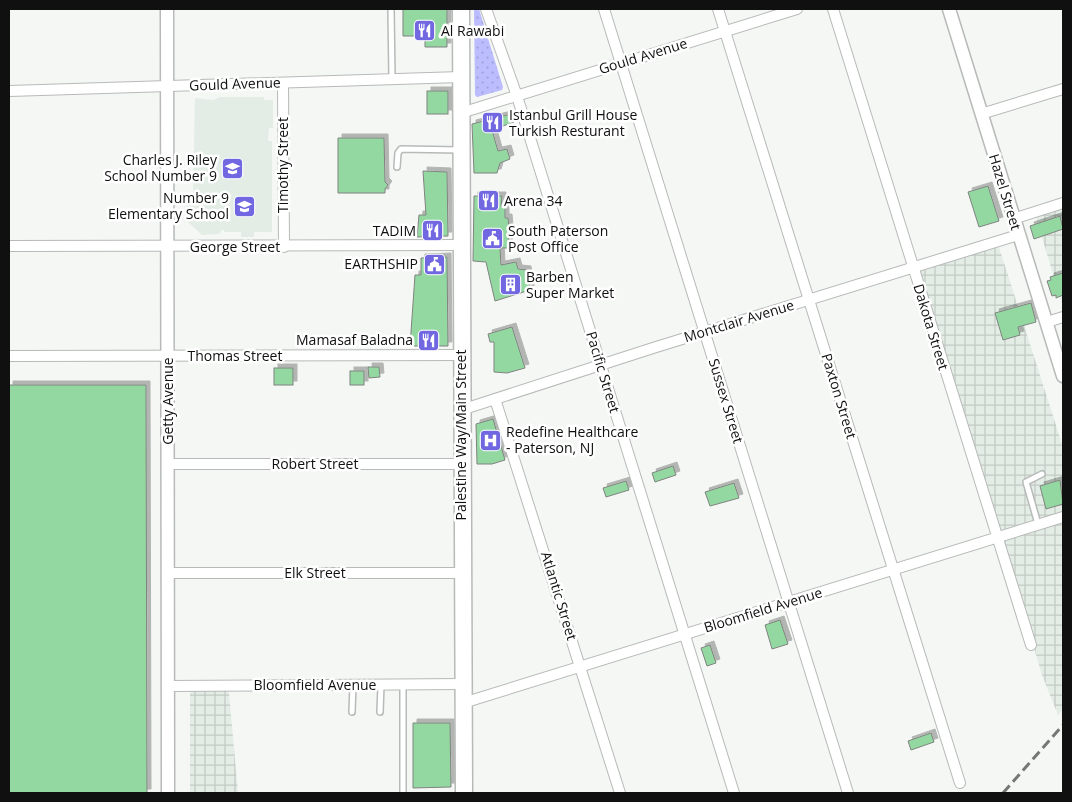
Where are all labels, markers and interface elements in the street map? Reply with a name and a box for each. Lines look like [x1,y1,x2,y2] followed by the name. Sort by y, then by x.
[413,19,437,43] restaurant icon: Al Rawabi
[441,21,504,40] place label: Al Rawabi
[596,33,690,78] street label: Gould Avenue
[189,72,281,95] street label: Gould Avenue
[509,105,637,140] place label: Istanbul Grill House Turkish Resturant
[481,111,505,135] restaurant icon: Istanbul Grill House Turkish Resturant
[273,117,292,213] street label: Timothy Street
[104,150,218,185] place label: Charles J. Riley School Number 9
[985,151,1026,232] street label: Hazel Street
[221,156,245,180] school or university icon: Charles J. Riley School Number 9
[108,188,229,223] place label: Number 9 Elementary School
[476,189,500,213] restaurant icon: Arena 34
[504,191,562,210] place label: Arena 34
[233,194,257,218] school or university icon: Number 9 Elementary School
[420,219,444,243] restaurant icon: TADIM
[373,221,416,240] place label: TADIM
[508,221,608,256] place label: South Paterson Post Office
[480,227,504,251] public building icon: South Paterson Post Office
[190,237,280,256] street label: George Street
[422,252,446,276] public building icon: EARTHSHIP
[344,254,418,273] place label: EARTHSHIP
[526,267,614,302] place label: Barben Super Market
[498,273,522,297] building icon: Barben Super Market
[909,281,954,372] street label: Dakota Street
[681,295,796,346] street label: Montclair Avenue
[417,328,441,352] restaurant icon: Mamasaf Baladna
[582,329,625,415] street label: Pacific Street
[296,330,413,349] place label: Mamasaf Baladna
[188,346,282,365] street label: Thomas Street
[451,350,470,520] street label: Palestine Way/Main Street
[817,351,861,441] street label: Paxton Street
[705,356,748,445] street label: Sussex Street
[158,357,177,445] street label: Getty Avenue
[506,422,639,457] place label: Redefine Healthcare - Paterson, NJ
[478,428,502,452] hospital icon: Redefine Healthcare - Paterson, NJ
[272,454,358,473] street label: Robert Street
[537,549,582,642] street label: Atlantic Street
[284,563,346,582] street label: Elk Street
[701,582,825,637] street label: Bloomfield Avenue
[254,675,377,694] street label: Bloomfield Avenue

